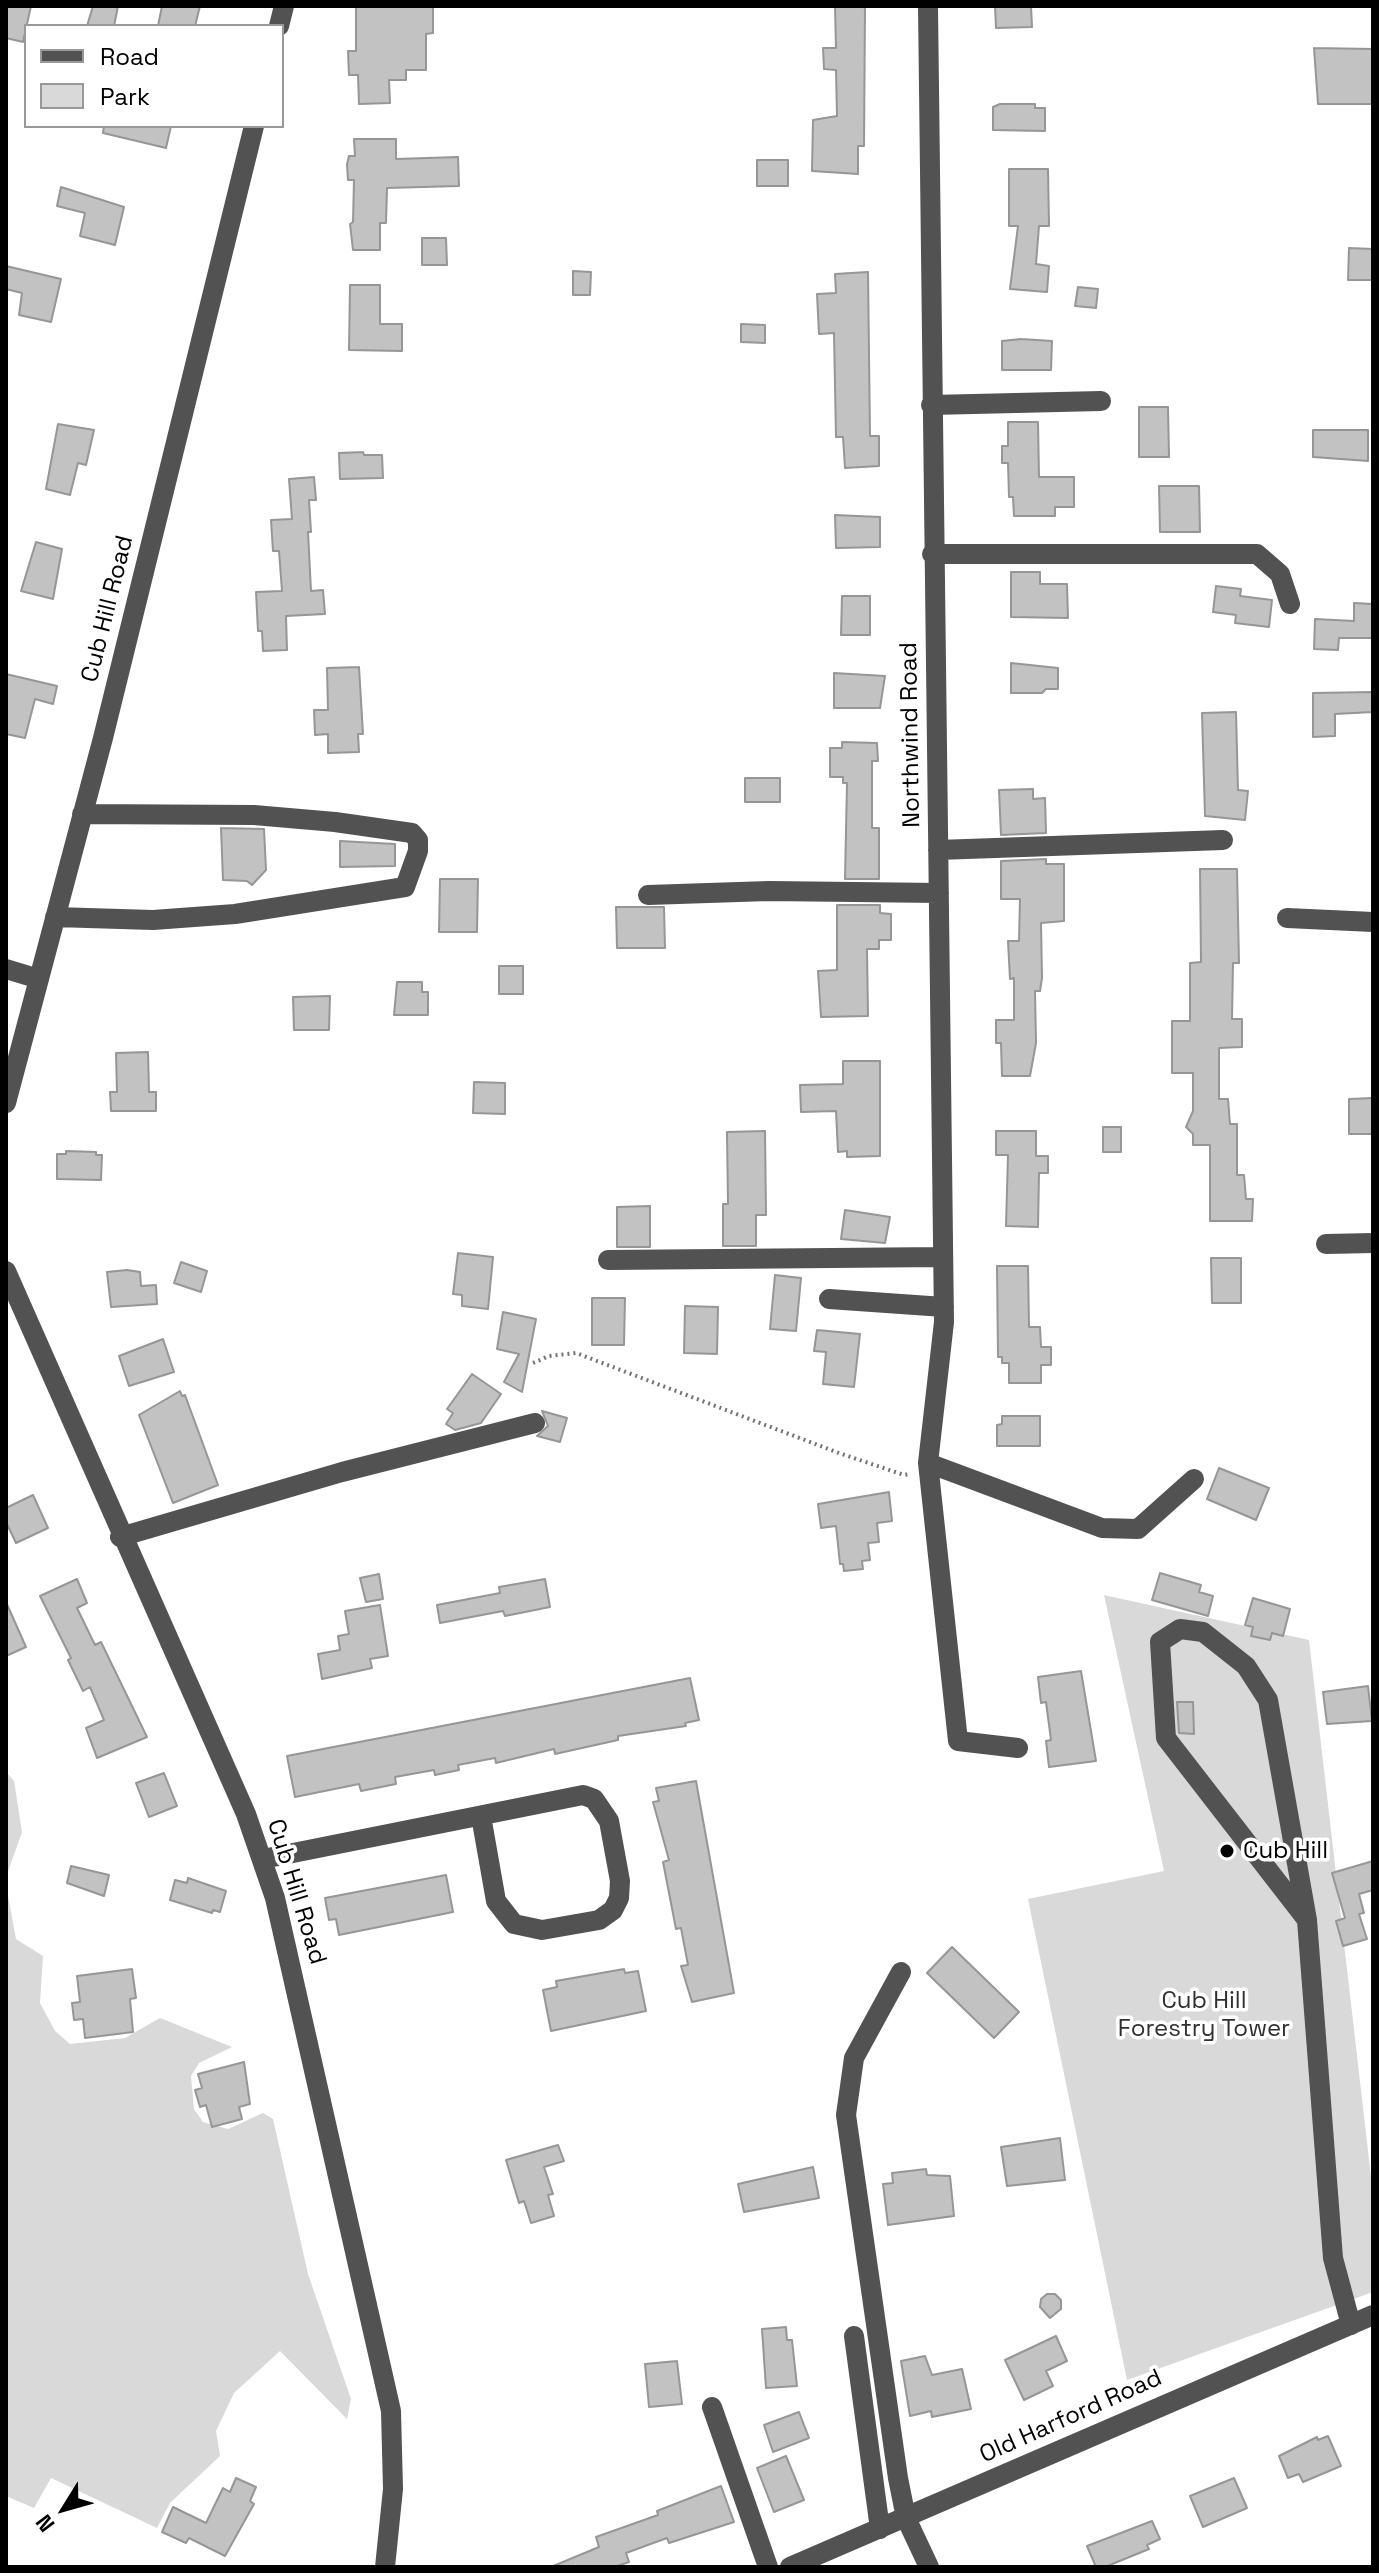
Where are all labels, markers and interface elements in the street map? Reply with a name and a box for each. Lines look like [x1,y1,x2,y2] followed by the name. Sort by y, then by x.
[24,24,284,128] legend
[100,41,159,72] text: Road
[100,81,150,112] text: Park
[76,533,140,685] street label: Cub Hill Road
[895,642,927,828] street label: Northwind Road
[260,1816,332,1968] street label: Cub Hill Road
[1243,1837,1328,1865] place label: Cub Hill
[1218,1842,1236,1860] marker: Cub Hill
[1118,1987,1290,2043] park label: Cub Hill Forestry Tower
[976,2364,1166,2470] street label: Old Harford Road
[24,2469,104,2549] north arrow
[29,2509,60,2538] text: N

